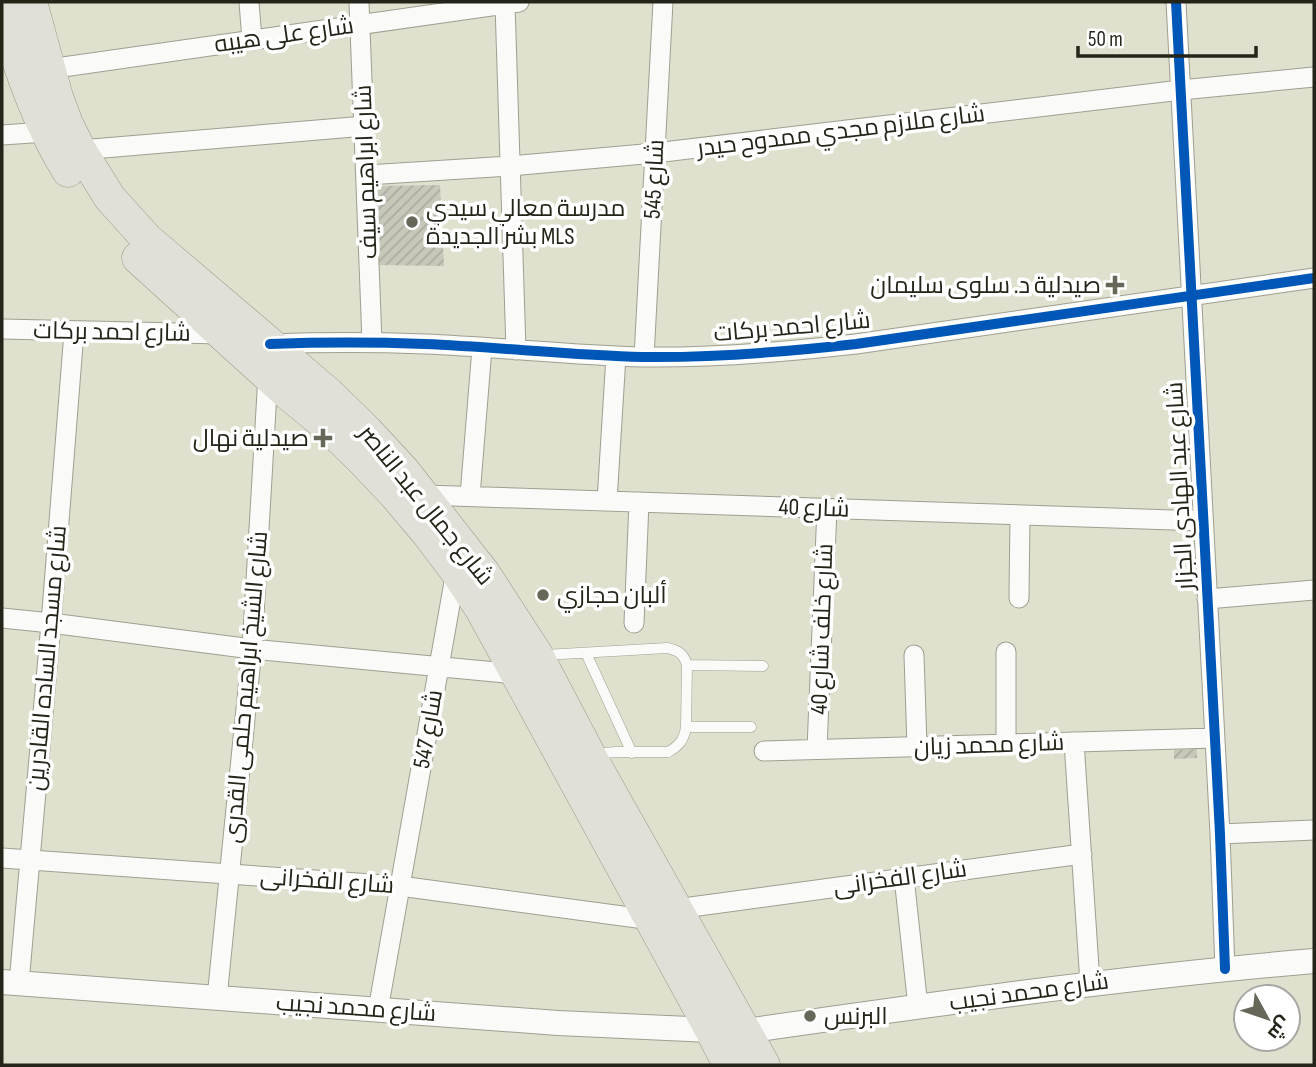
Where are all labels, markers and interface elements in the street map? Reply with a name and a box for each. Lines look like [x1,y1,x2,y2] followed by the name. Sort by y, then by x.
[212,11,356,60] street label: شارع على هيبه
[1078,14,1256,58] scale bar
[1088,27,1123,52] text: 50 m
[348,84,385,260] street label: شارع ابراهيم سيف
[693,99,987,166] street label: شارع ملازم مجدي ممدوح حيدر
[637,138,672,220] street label: شارع 545
[426,194,625,251] place label: مدرسة معالي سيدي بشر الجديدة MLS
[404,214,420,230] marker: مدرسة معالي سيدي بشر الجديدة MLS
[870,271,1101,300] place label: صيدلية د. سلوى سليمان
[1107,277,1123,293] marker: صيدلية د. سلوى سليمان
[712,306,872,349] street label: شارع احمد بركات
[33,316,191,349] street label: شارع احمد بركات
[1160,381,1201,593] street label: شارع عبد الهادى الجزار
[350,417,500,592] street label: شارع جمال عبد الناصر
[193,424,309,453] place label: صيدلية نهال
[315,430,331,446] marker: صيدلية نهال
[778,492,850,525] street label: شارع 40
[21,524,74,792] street label: شارع مسجد الساده القادرين
[218,530,275,844] street label: شارع الشيخ ابراهيم حلمى القدرى
[805,543,840,715] street label: شارع خلف شارع 40
[557,579,667,613] place label: ألبان حجازي
[535,587,551,603] marker: ألبان حجازي
[407,687,450,771] street label: شارع 547
[913,728,1065,763] street label: شارع محمد زيان
[831,854,969,903] street label: شارع الفخرانى
[259,862,395,901] street label: شارع الفخرانى
[947,966,1111,1019] street label: شارع محمد نجيب
[1232,983,1302,1053] north arrow
[275,988,437,1029] street label: شارع محمد نجيب
[824,1002,888,1031] place label: البرنس
[802,1008,818,1024] marker: البرنس
[1262,1011,1296,1045] text: ش

